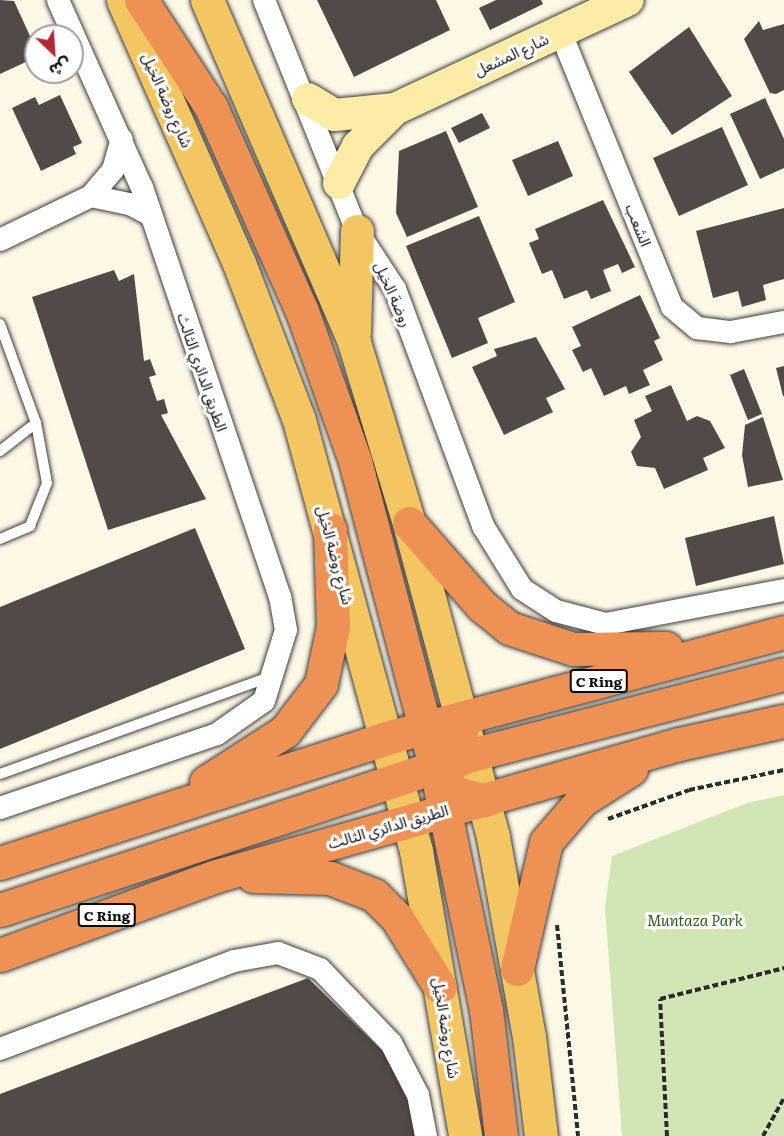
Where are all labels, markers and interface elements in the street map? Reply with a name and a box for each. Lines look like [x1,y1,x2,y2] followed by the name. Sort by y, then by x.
[24,24,84,84] north arrow
[471,29,551,79] street label: شارع المشعل
[139,50,197,150] street label: شارع روضة الخيل
[46,53,76,84] text: ش
[622,201,656,249] street label: الشعب
[372,259,416,329] street label: روضة الخيل
[174,310,232,434] street label: الطريق الدائري الثالث
[314,503,358,607] street label: شارع روضة الخيل
[569,670,629,692] road number: C Ring
[326,800,450,852] street label: الطريق الدائري الثالث
[77,904,137,926] road number: C Ring
[647,911,743,929] park label: Muntaza Park
[430,976,464,1080] street label: شارع روضة الخيل

